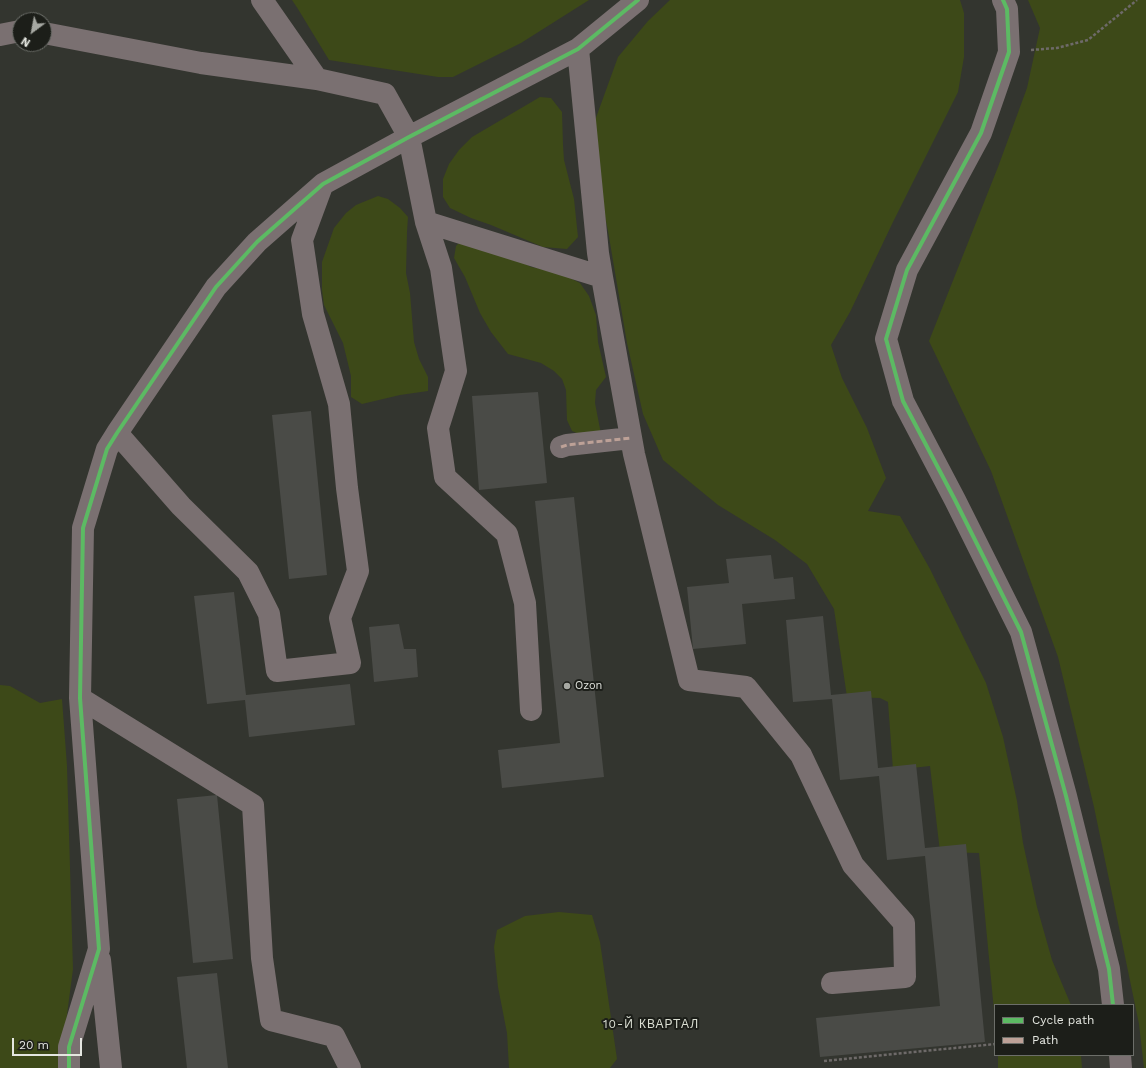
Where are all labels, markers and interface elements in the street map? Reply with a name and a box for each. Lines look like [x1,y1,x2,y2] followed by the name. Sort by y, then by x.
[12,12,52,52] north arrow
[19,34,33,49] text: N
[575,679,602,693] place label: Ozon
[562,681,572,691] marker: Ozon
[994,1004,1134,1056] legend
[1032,1013,1094,1027] text: Cycle path
[603,1017,699,1031] district label: 10-Й КВАРТАЛ
[14,1030,84,1056] scale bar
[1032,1033,1058,1047] text: Path
[19,1038,49,1052] text: 20 m

